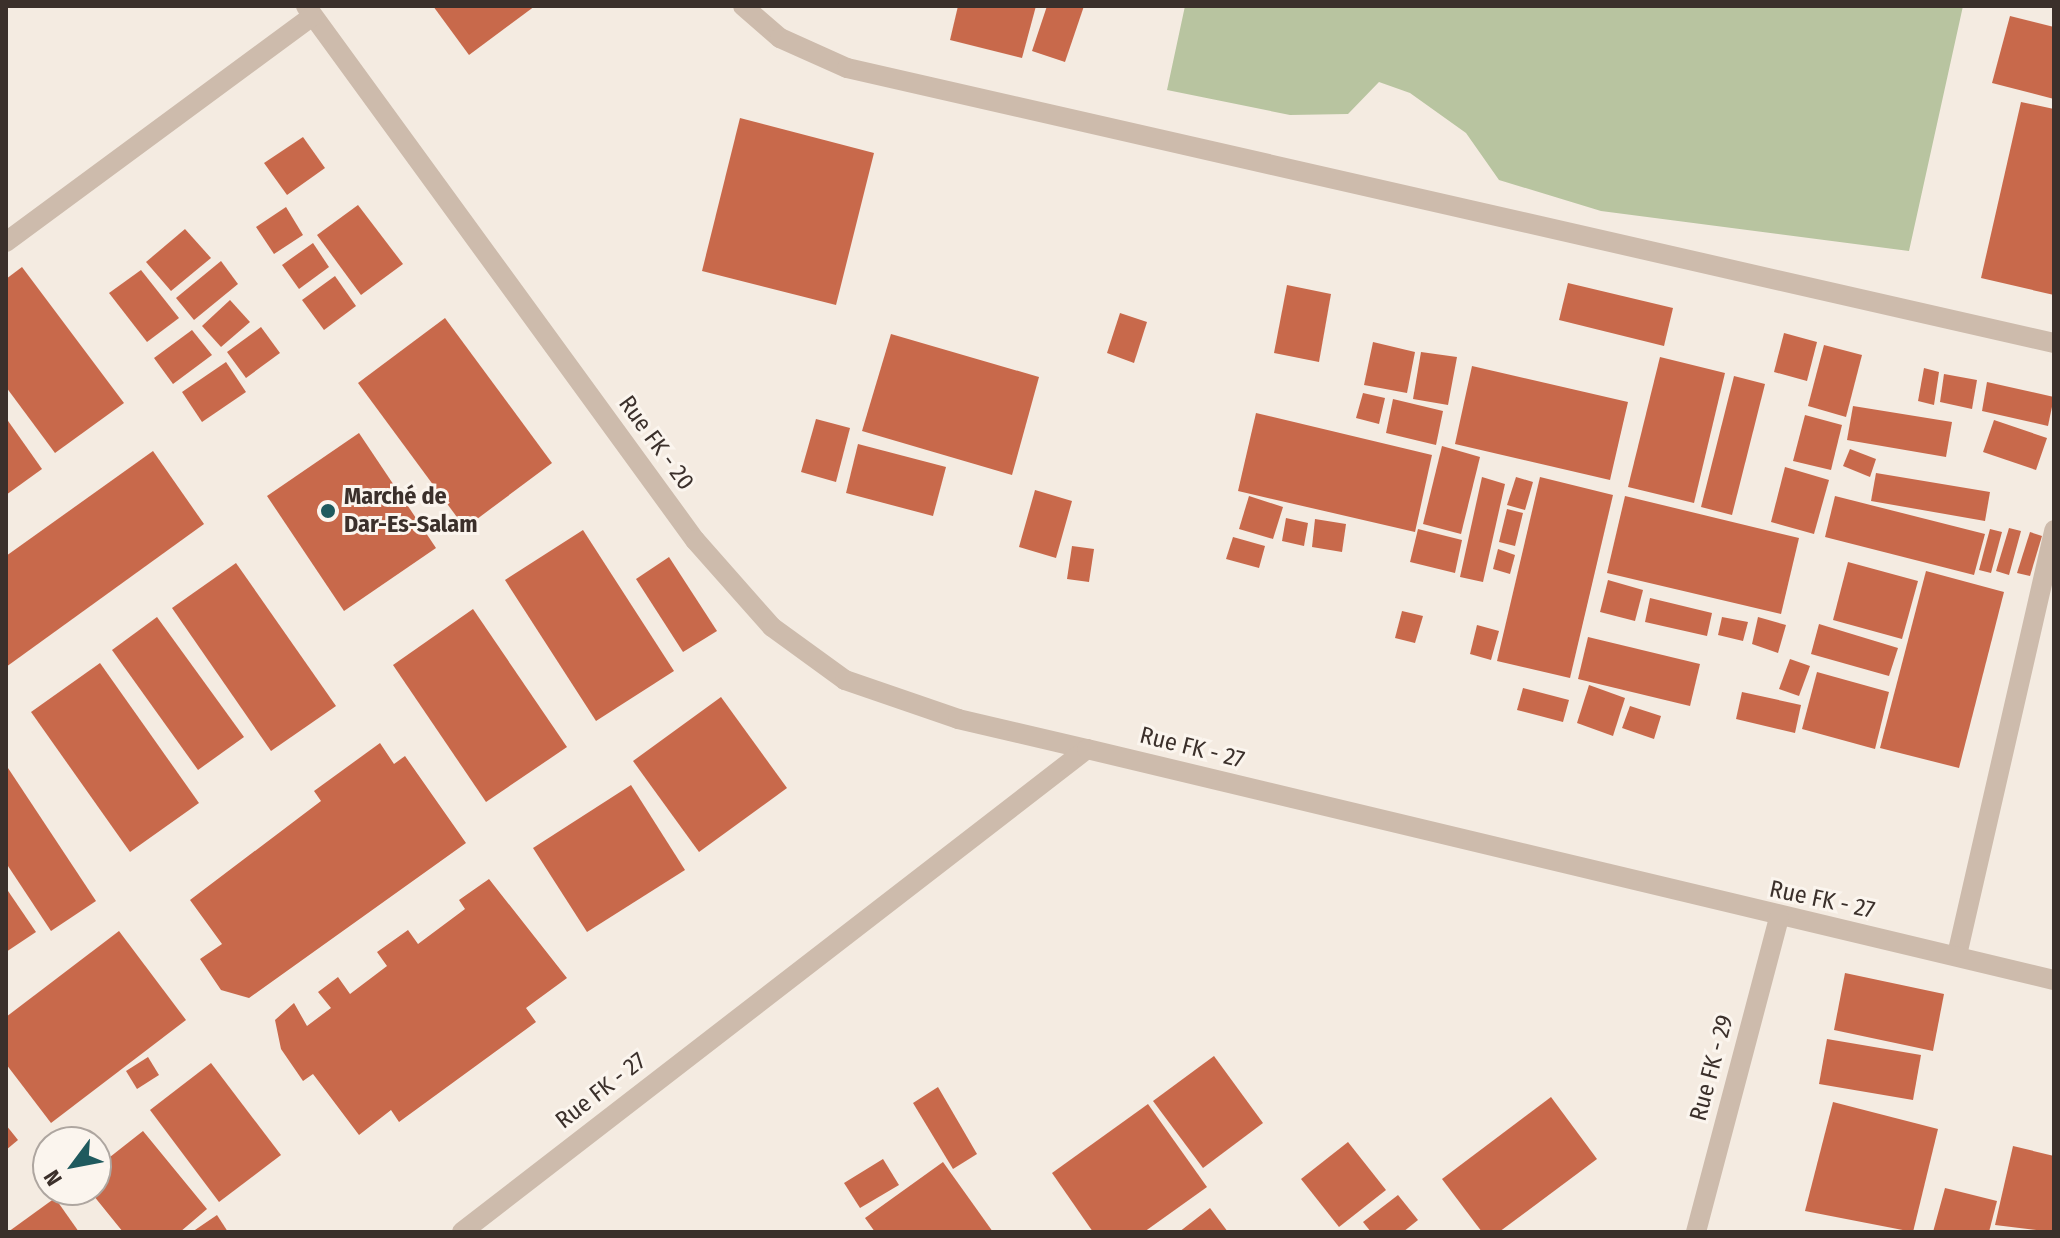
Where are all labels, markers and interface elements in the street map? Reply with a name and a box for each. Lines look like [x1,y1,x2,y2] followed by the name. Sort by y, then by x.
[612,390,700,496] street label: Rue FK - 20
[344,483,478,539] place label: Marché de Dar-Es-Salam
[319,502,337,520] marker: Marché de Dar-Es-Salam
[1137,721,1247,775] street label: Rue FK - 27
[1767,875,1877,925] street label: Rue FK - 27
[1684,1012,1740,1124] street label: Rue FK - 29
[550,1047,652,1135] street label: Rue FK - 27
[32,1126,112,1206] north arrow
[38,1165,68,1191] text: N

